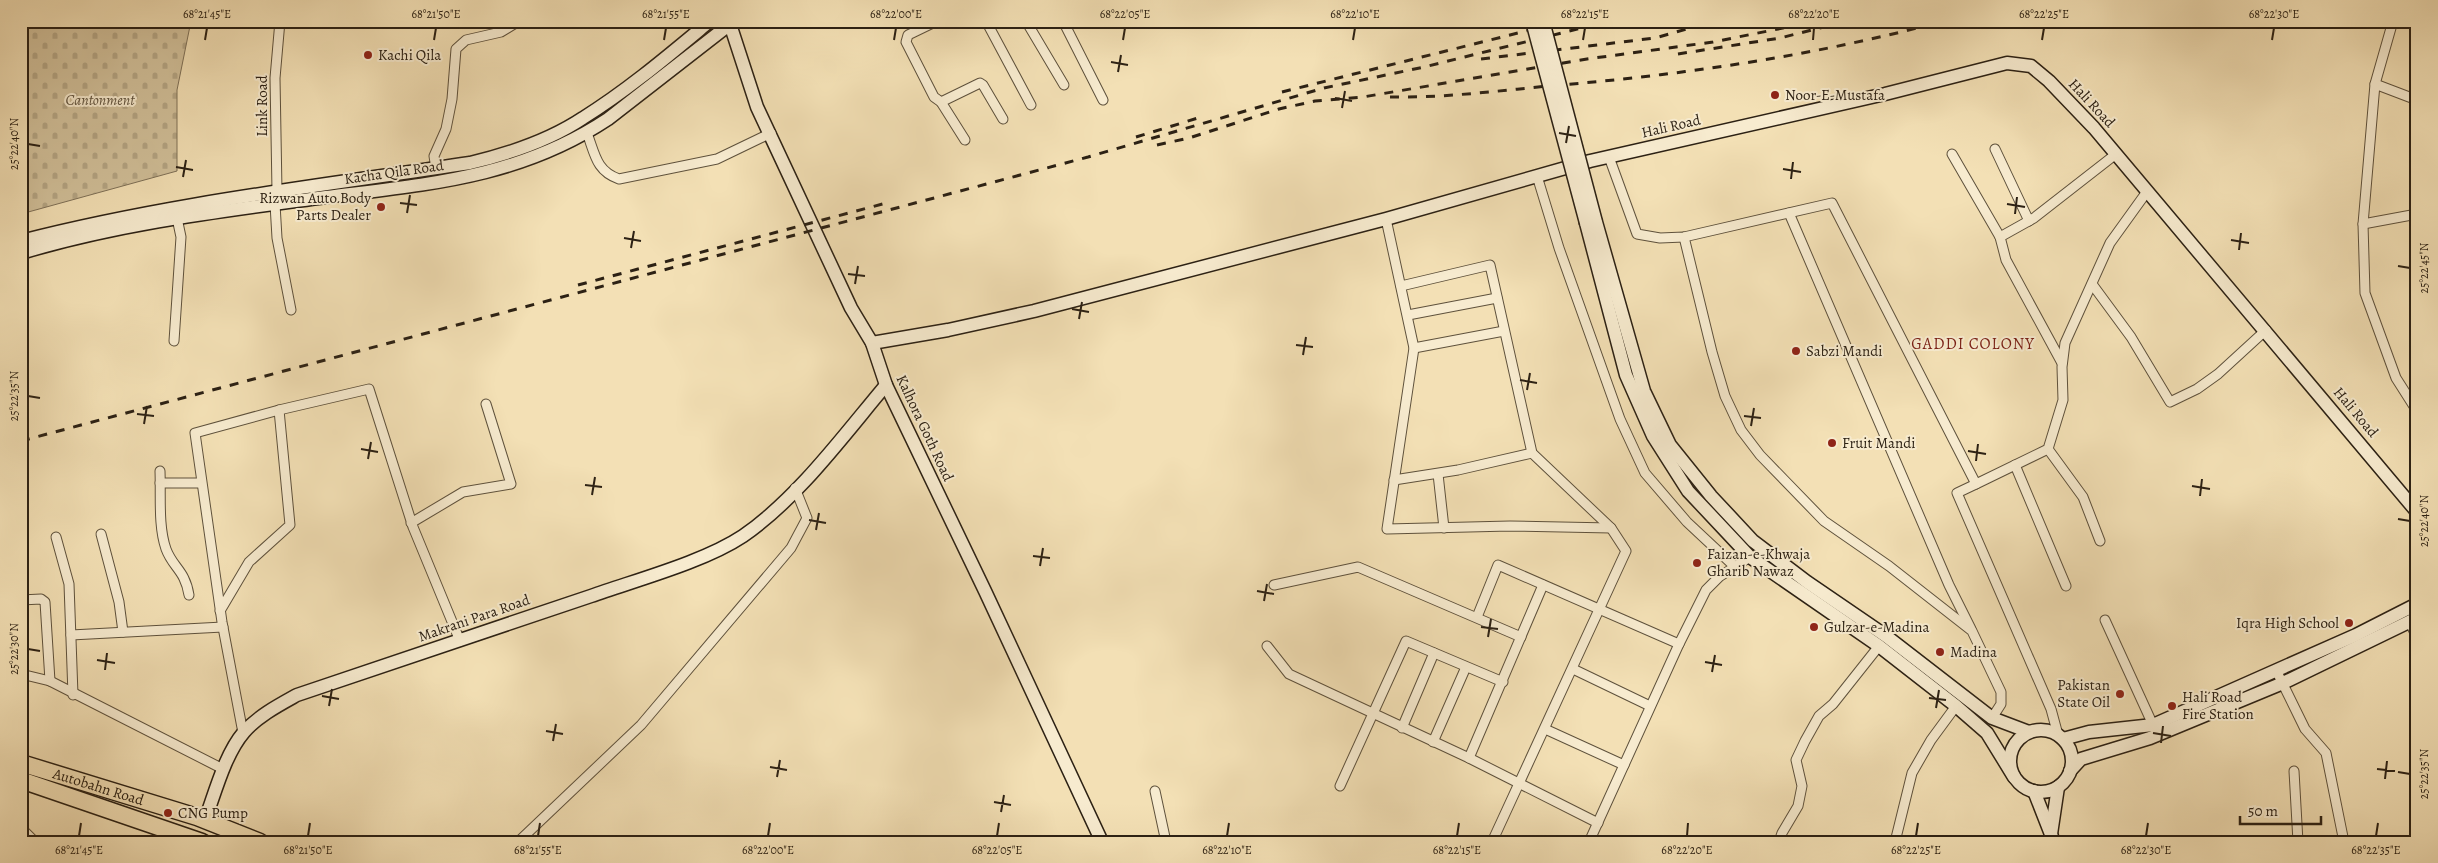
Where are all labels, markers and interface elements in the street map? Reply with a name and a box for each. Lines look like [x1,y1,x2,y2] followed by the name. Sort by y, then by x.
[183,6,231,22] text: 68°21'45"E
[411,6,461,22] text: 68°21'50"E
[642,6,690,22] text: 68°21'55"E
[870,6,922,22] text: 68°22'00"E
[1100,6,1150,22] text: 68°22'05"E
[1330,6,1380,22] text: 68°22'10"E
[1561,6,1609,22] text: 68°22'15"E
[1788,6,1840,22] text: 68°22'20"E
[2019,6,2069,22] text: 68°22'25"E
[2249,6,2299,22] text: 68°22'30"E
[378,45,441,65] place label: Kachi Qila
[362,49,374,61] marker: Kachi Qila
[252,74,272,137] street label: Link Road
[2064,74,2120,132] street label: Hali Road
[1785,85,1885,105] place label: Noor-E-Mustafa
[1769,89,1781,101] marker: Noor-E-Mustafa
[66,90,135,110] park label: Cantonment
[1639,109,1703,143] street label: Hali Road
[6,118,22,170] text: 25°22'40"N
[343,155,446,189] street label: Kacha Qila Road
[259,188,371,225] place label: Rizwan Auto Body Parts Dealer
[375,201,387,213] marker: Rizwan Auto Body Parts Dealer
[2416,242,2432,293] text: 25°22'45"N
[1911,333,2035,355] district label: GADDI COLONY
[1806,341,1882,361] place label: Sabzi Mandi
[1790,345,1802,357] marker: Sabzi Mandi
[6,370,22,421] text: 25°22'35"N
[892,372,959,485] street label: Kalhora Goth Road
[2329,383,2384,442] street label: Hali Road
[1842,433,1915,453] place label: Fruit Mandi
[1826,437,1838,449] marker: Fruit Mandi
[2416,495,2432,547] text: 25°22'40"N
[1707,544,1810,581] place label: Faizan-e-Khwaja Gharib Nawaz
[1691,557,1703,569] marker: Faizan-e-Khwaja Gharib Nawaz
[416,589,533,646] street label: Makrani Para Road
[2236,613,2339,633] place label: Iqra High School
[1824,617,1930,637] place label: Gulzar-e-Madina
[2343,617,2355,629] marker: Iqra High School
[1808,621,1820,633] marker: Gulzar-e-Madina
[6,623,22,675] text: 25°22'30"N
[1950,642,1997,662] place label: Madina
[1934,646,1946,658] marker: Madina
[2057,675,2110,712] place label: Pakistan State Oil
[2182,687,2254,724] place label: Hali Road Fire Station
[2114,688,2126,700] marker: Pakistan State Oil
[2166,700,2178,712] marker: Hali Road Fire Station
[2416,748,2432,799] text: 25°22'35"N
[50,763,147,810] street label: Autobahn Road
[2240,793,2322,825] scale bar
[2248,801,2278,821] text: 50 m
[178,803,248,823] place label: CNG Pump
[162,807,174,819] marker: CNG Pump
[55,842,103,858] text: 68°21'45"E
[283,842,333,858] text: 68°21'50"E
[514,842,562,858] text: 68°21'55"E
[742,842,794,858] text: 68°22'00"E
[972,842,1022,858] text: 68°22'05"E
[1202,842,1252,858] text: 68°22'10"E
[1433,842,1481,858] text: 68°22'15"E
[1661,842,1713,858] text: 68°22'20"E
[1891,842,1941,858] text: 68°22'25"E
[2121,842,2171,858] text: 68°22'30"E
[2351,842,2401,858] text: 68°22'35"E

